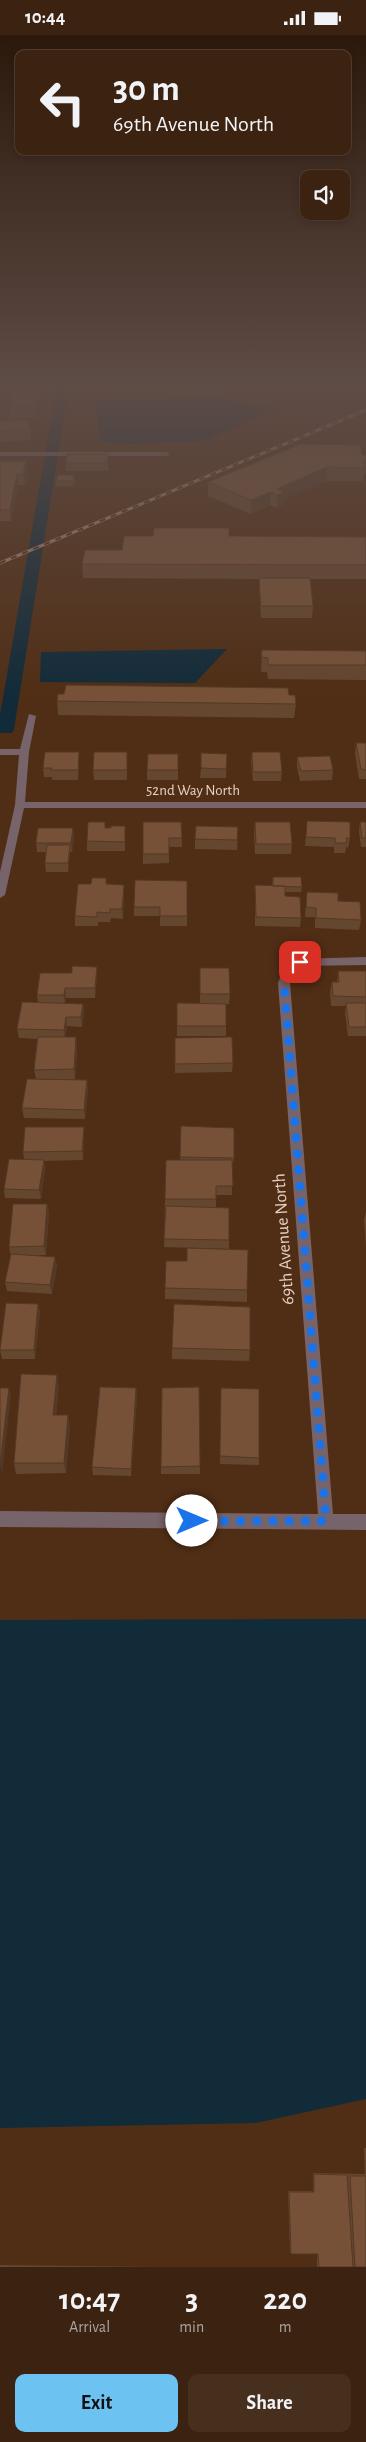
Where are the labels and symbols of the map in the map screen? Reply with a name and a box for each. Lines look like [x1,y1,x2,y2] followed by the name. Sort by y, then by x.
[146,783,240,798] street label: 52nd Way North
[279,941,321,983] pin
[270,1173,298,1305] street label: 69th Avenue North
[165,1494,217,1546] position arrow

